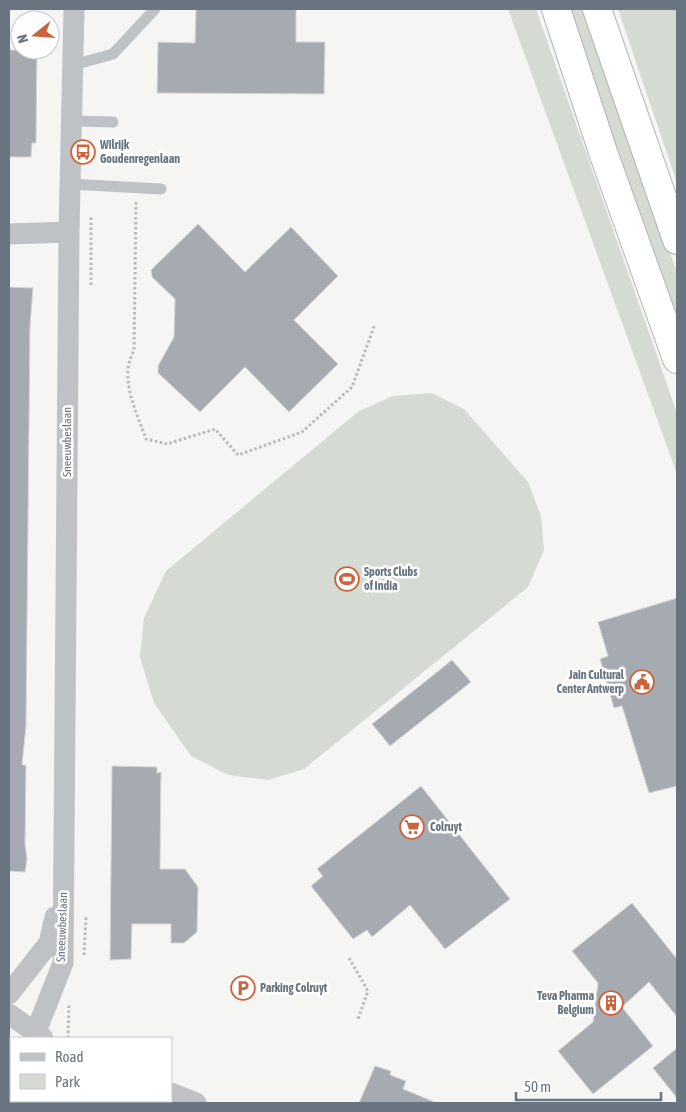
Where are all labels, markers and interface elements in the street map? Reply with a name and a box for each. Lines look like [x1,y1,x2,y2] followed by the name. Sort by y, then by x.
[10,10,60,60] north arrow
[14,33,31,45] text: N
[99,138,180,166] place label: Wilrijk Goudenregenlaan
[70,139,96,165] bus stop icon: Wilrijk Goudenregenlaan
[60,407,74,477] street label: Sneeuwbeslaan
[364,565,418,593] place label: Sports Clubs of India
[334,566,360,592] sports icon: Sports Clubs of India
[556,668,625,696] place label: Jain Cultural Center Antwerp
[629,669,655,695] public building icon: Jain Cultural Center Antwerp
[399,814,425,840] supermarket icon: Colruyt
[430,820,463,834] place label: Colruyt
[54,892,70,962] street label: Sneeuwbeslaan
[230,975,256,1001] parking icon: Parking Colruyt
[260,981,328,995] place label: Parking Colruyt
[537,989,594,1017] place label: Teva Pharma Belgium
[598,990,624,1016] building icon: Teva Pharma Belgium
[10,1037,172,1102] legend
[55,1048,84,1065] text: Road
[516,1070,661,1102] scale bar
[55,1073,80,1090] text: Park
[524,1078,551,1095] text: 50 m

